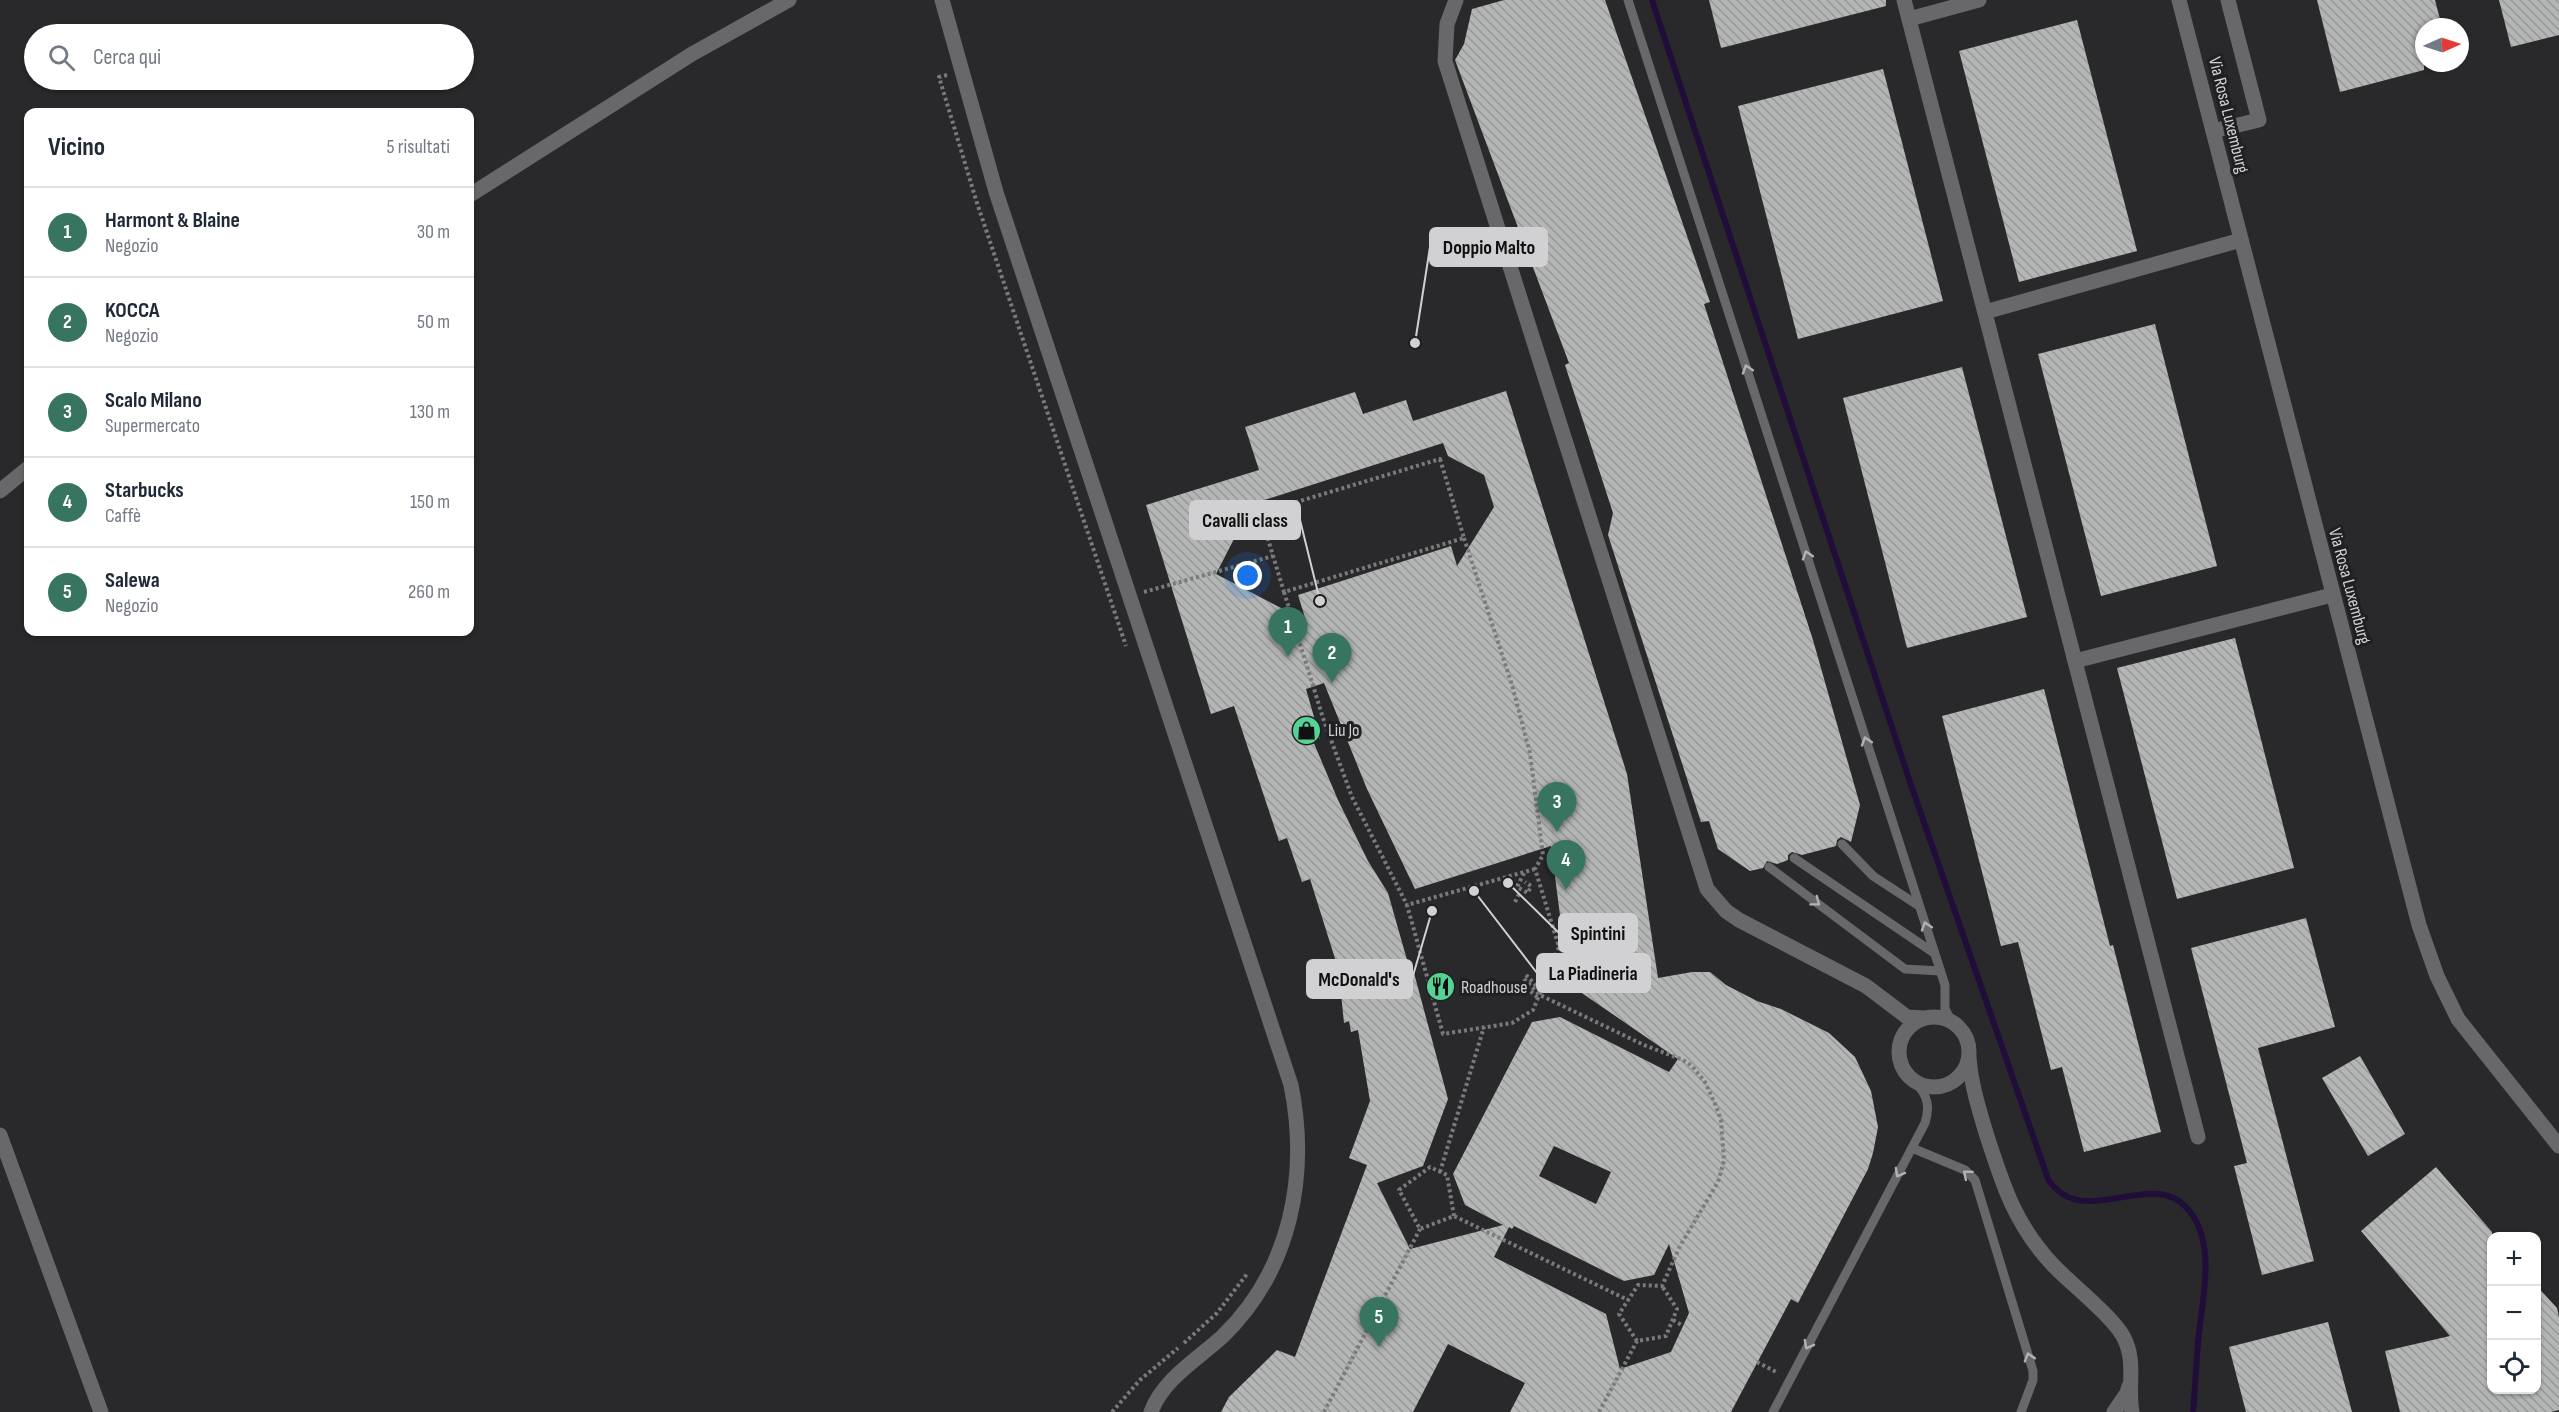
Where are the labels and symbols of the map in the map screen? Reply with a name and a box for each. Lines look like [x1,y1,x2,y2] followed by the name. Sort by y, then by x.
[2415,18,2469,72] north arrow
[2204,55,2253,176] street label: Via Rosa Luxemburg
[1430,228,1547,266] callout: Doppio Malto
[1443,236,1535,260] text: Doppio Malto
[1742,364,1754,375] one-way arrow
[1190,501,1300,539] callout: Cavalli class
[1202,509,1288,533] text: Cavalli class
[2324,526,2375,646] street label: Via Rosa Luxemburg
[1801,550,1814,561] one-way arrow
[1233,561,1262,590] your location
[1268,608,1308,657] pin: 1
[1312,634,1352,683] pin: 2
[1291,714,1323,746] shop icon: Liu Jo
[1328,720,1360,741] place label: Liu Jo
[1861,736,1873,747] one-way arrow
[1538,782,1576,832] pin: 3
[1546,840,1586,890] pin: 4
[1809,895,1820,906] one-way arrow
[1559,914,1637,952] callout: Spintini
[1920,921,1933,932] one-way arrow
[1571,922,1625,946] text: Spintini
[1537,954,1650,992] callout: La Piadineria
[1307,960,1412,998] callout: McDonald's
[1548,962,1638,986] text: La Piadineria
[1318,968,1400,992] text: McDonald's
[1424,971,1456,1003] restaurant icon: Roadhouse
[1461,977,1527,998] place label: Roadhouse
[1895,1167,1906,1177] one-way arrow
[1963,1171,1974,1182] one-way arrow
[1360,1298,1398,1347] pin: 5
[1804,1339,1815,1350] one-way arrow
[2024,1352,2036,1363] one-way arrow

